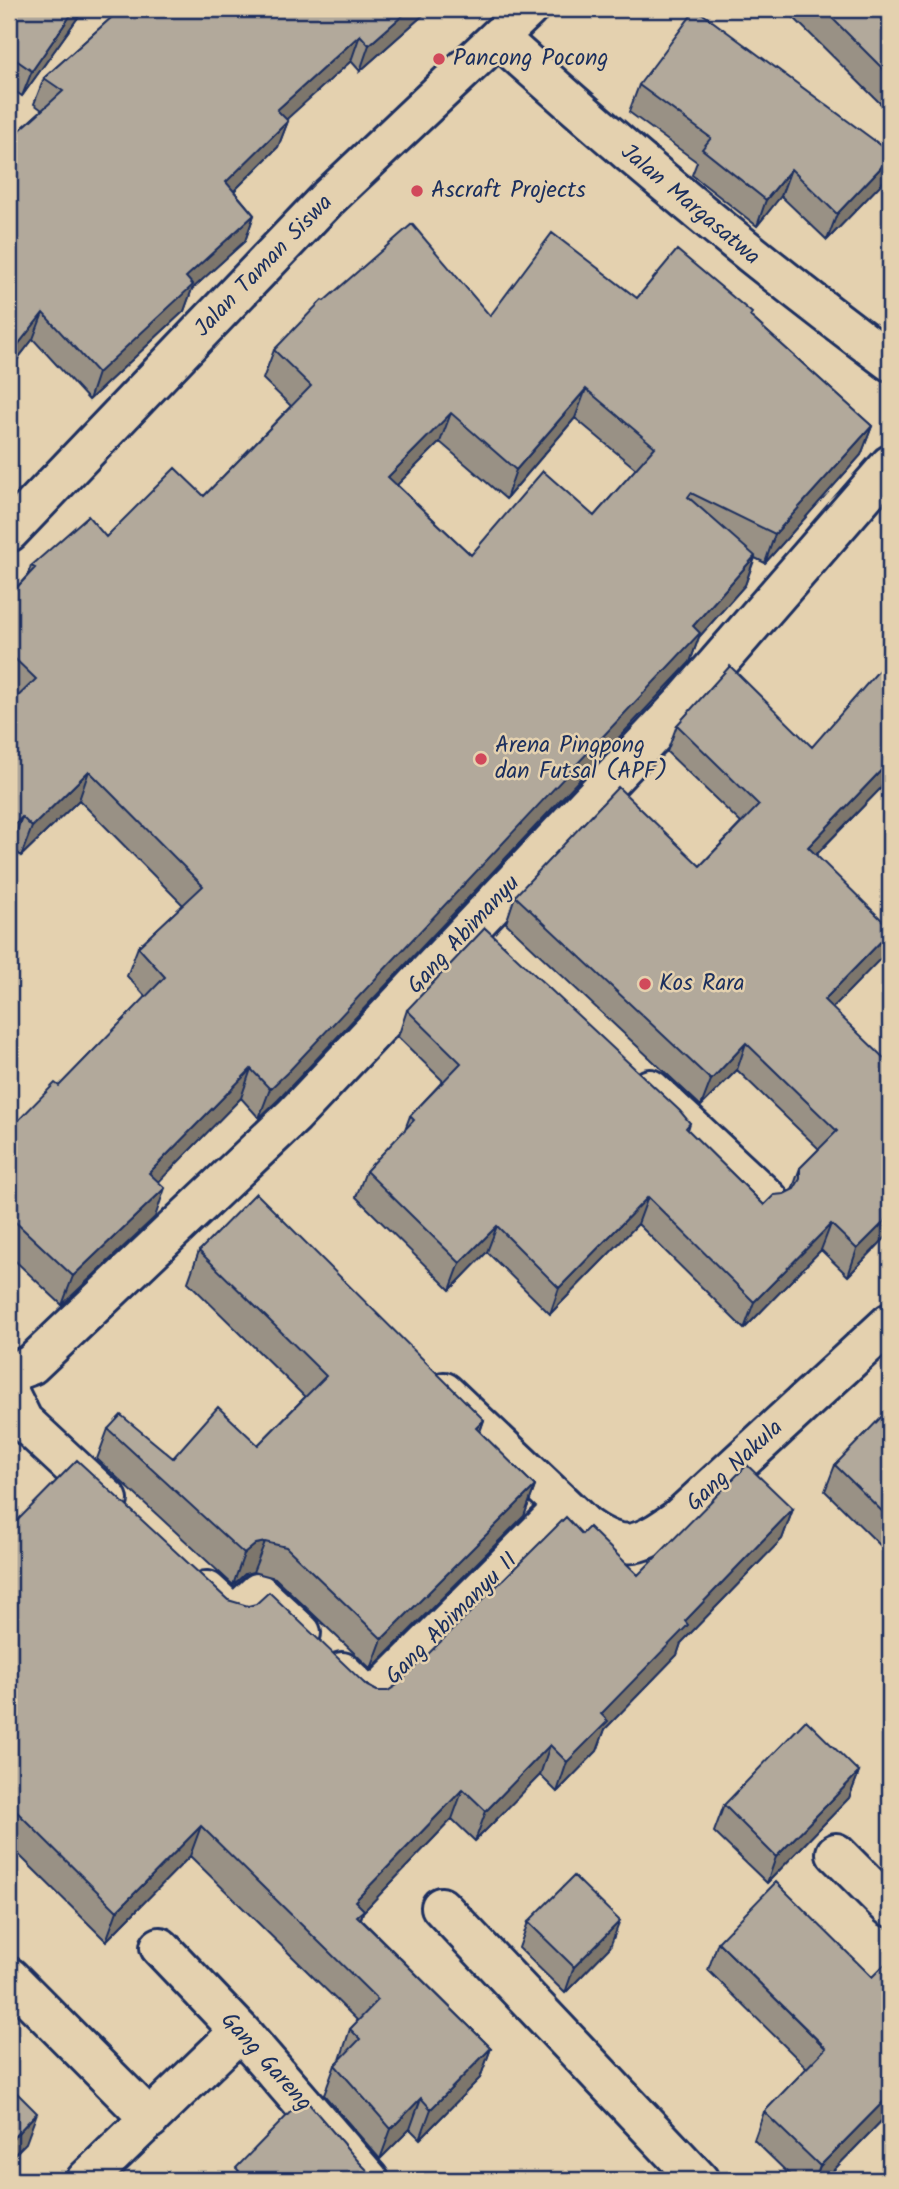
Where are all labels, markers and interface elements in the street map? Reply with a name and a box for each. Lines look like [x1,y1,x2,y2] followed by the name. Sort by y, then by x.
[453,41,608,77] place label: Pancong Pocong
[431,51,447,67] marker: Pancong Pocong
[612,135,768,275] street label: Jalan Margasatwa
[431,173,586,209] place label: Ascraft Projects
[409,183,425,199] marker: Ascraft Projects
[186,186,342,346] street label: Jalan Taman Siswa
[495,728,667,790] place label: Arena Pingpong dan Futsal (APF)
[473,751,489,767] marker: Arena Pingpong dan Futsal (APF)
[399,867,529,1003] street label: Gang Abimanyu
[659,966,745,1002] place label: Kos Rara
[637,976,653,992] marker: Kos Rara
[678,1411,792,1521] street label: Gang Nakula
[377,1544,527,1694] street label: Gang Abimanyu II
[211,2004,321,2120] street label: Gang Gareng

